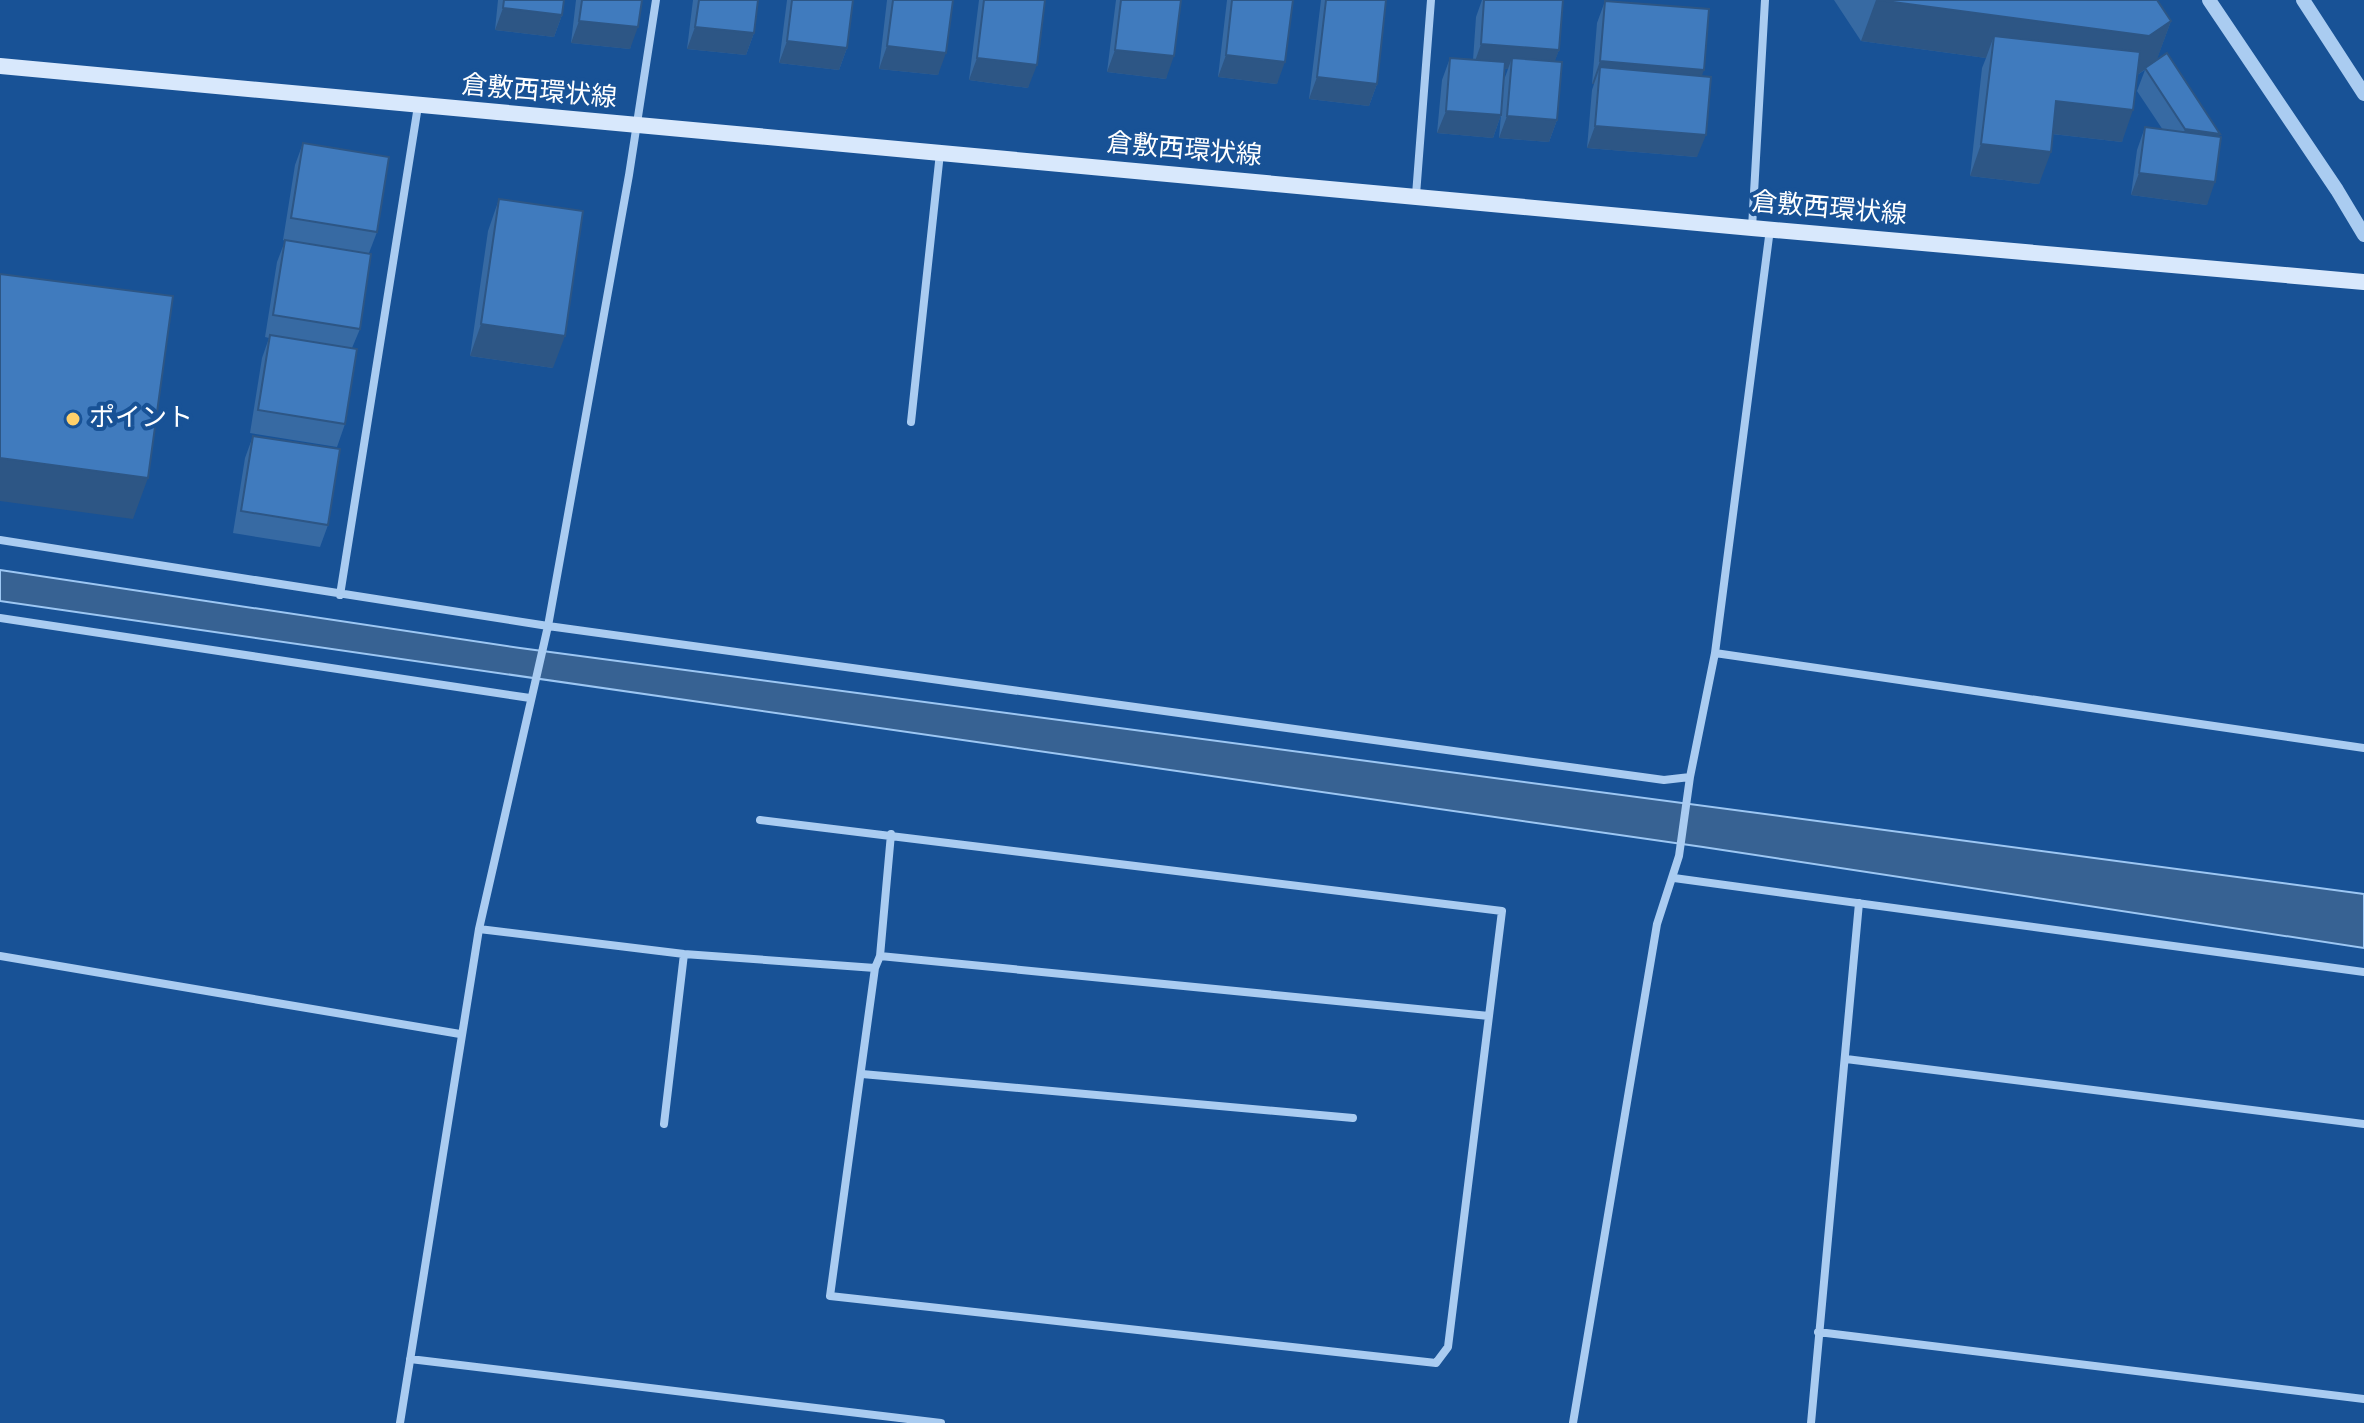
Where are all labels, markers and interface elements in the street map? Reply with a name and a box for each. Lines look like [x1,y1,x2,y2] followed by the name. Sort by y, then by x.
[460,70,618,116] street label: 倉敷西環状線
[1105,128,1263,174] street label: 倉敷西環状線
[1750,187,1908,233] street label: 倉敷西環状線
[89,403,193,436] place label: ポイント
[64,410,82,428] marker: ポイント

